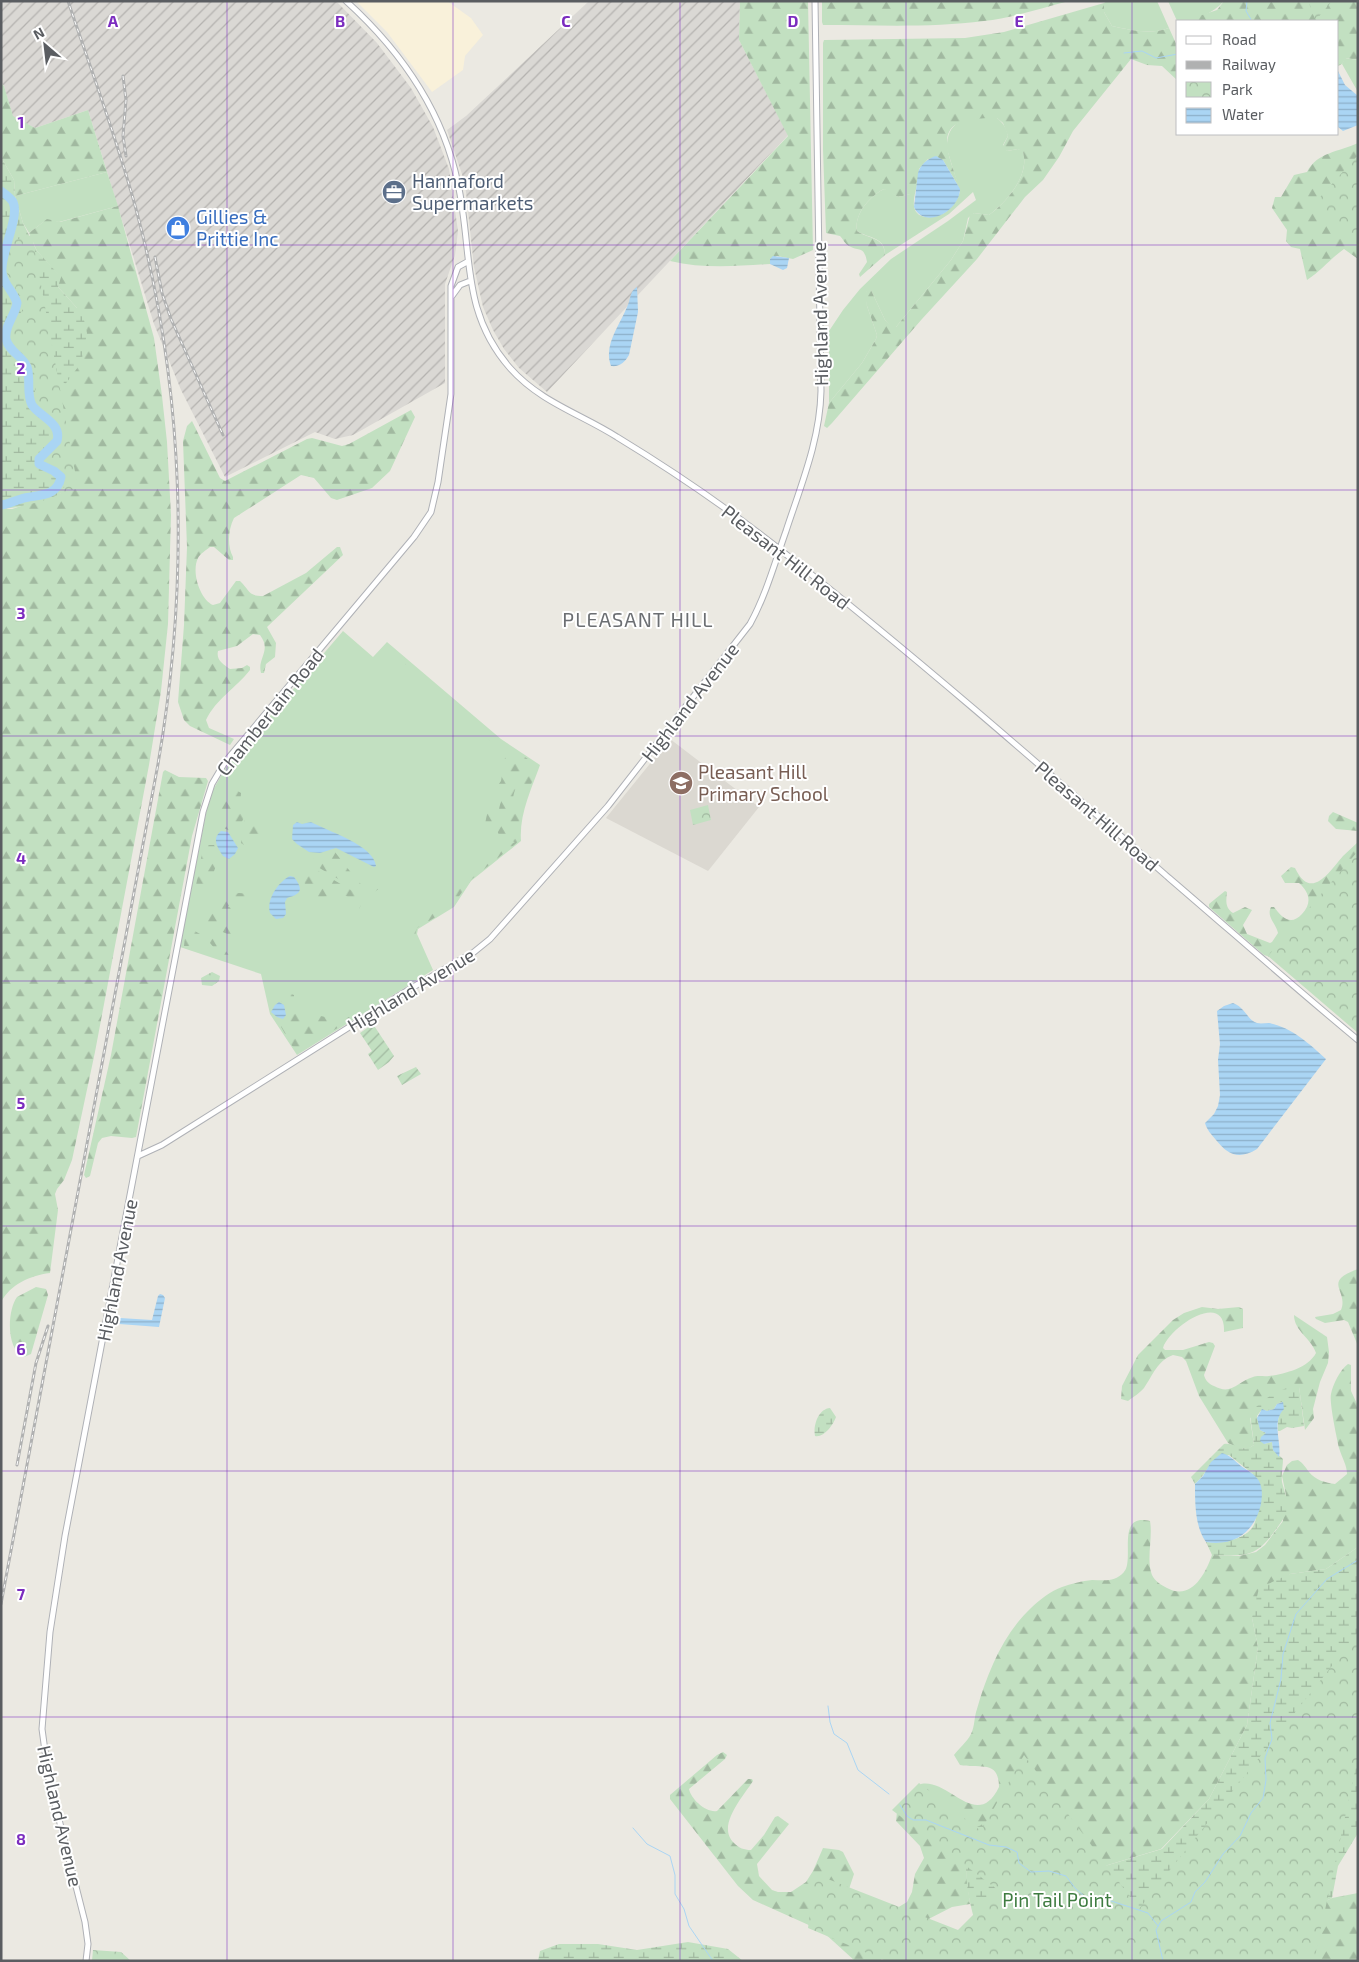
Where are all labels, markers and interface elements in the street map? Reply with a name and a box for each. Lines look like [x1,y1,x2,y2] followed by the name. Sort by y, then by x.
[108,11,119,30] text: A
[335,11,345,30] text: B
[561,11,571,30] text: C
[788,11,799,30] text: D
[1014,11,1024,30] text: E
[20,20,70,70] north arrow
[1176,20,1339,135] legend
[30,23,47,43] text: N
[1222,30,1257,48] text: Road
[1222,55,1276,73] text: Railway
[1222,80,1253,98] text: Park
[1222,105,1264,123] text: Water
[18,112,24,131] text: 1
[412,169,534,214] place label: Hannaford Supermarkets
[381,179,407,205] office icon: Hannaford Supermarkets
[196,205,278,250] place label: Gillies & Prittie Inc
[165,215,191,241] shop icon: Gillies & Prittie Inc
[807,242,832,386] street label: Highland Avenue
[16,358,26,377] text: 2
[718,499,855,614] street label: Pleasant Hill Road
[16,603,26,622] text: 3
[562,607,714,631] district label: PLEASANT HILL
[636,638,743,766] street label: Highland Avenue
[211,643,328,780] street label: Chamberlain Road
[1031,756,1164,876] street label: Pleasant Hill Road
[698,760,829,805] place label: Pleasant Hill Primary School
[668,770,694,796] school or university icon: Pleasant Hill Primary School
[16,848,26,867] text: 4
[343,943,479,1037] street label: Highland Avenue
[17,1093,26,1112] text: 5
[91,1197,142,1343] street label: Highland Avenue
[16,1339,26,1358] text: 6
[17,1584,26,1603] text: 7
[33,1743,88,1889] street label: Highland Avenue
[16,1829,26,1848] text: 8
[1002,1888,1112,1911] park label: Pin Tail Point

